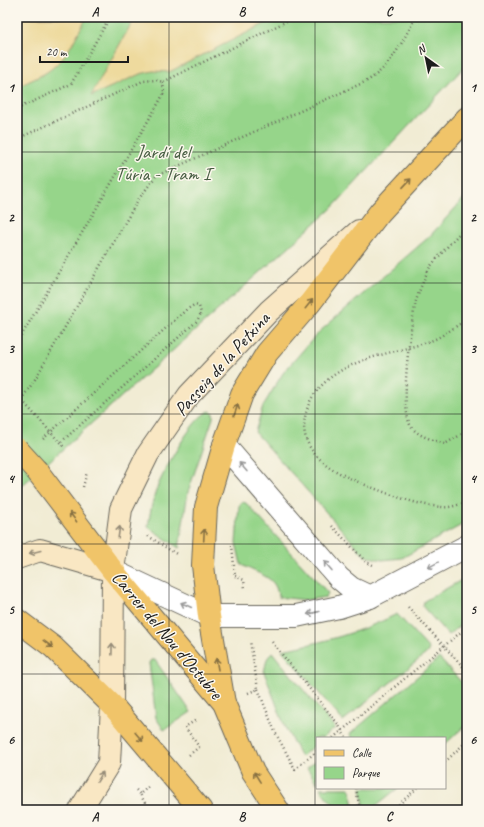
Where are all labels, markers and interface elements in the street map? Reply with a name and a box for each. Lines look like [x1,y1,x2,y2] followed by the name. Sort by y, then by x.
[92,4,100,20] text: A
[239,4,247,20] text: B
[386,4,394,20] text: C
[40,38,128,64] scale bar
[406,38,446,78] north arrow
[414,41,429,57] text: N
[46,44,68,60] text: 20 m
[8,80,16,96] text: 1
[470,80,478,96] text: 1
[115,140,215,186] park label: Jardí del Túria - Tram I
[402,178,411,189] one-way arrow
[8,210,15,226] text: 2
[470,210,477,226] text: 2
[304,298,313,309] one-way arrow
[169,306,276,421] street label: Passeig de la Petxina
[8,341,15,357] text: 3
[470,341,477,357] text: 3
[233,404,240,417] one-way arrow
[239,462,248,472] one-way arrow
[8,471,16,487] text: 4
[470,471,478,487] text: 4
[68,512,77,523] one-way arrow
[115,526,122,539] one-way arrow
[200,529,208,542] one-way arrow
[29,549,42,557] one-way arrow
[324,560,333,571] one-way arrow
[427,561,439,569] one-way arrow
[106,566,229,705] street label: Carrer del Nou d'Octubre
[180,601,192,608] one-way arrow
[8,602,15,618] text: 5
[470,602,477,618] text: 5
[307,609,320,617] one-way arrow
[43,639,54,648] one-way arrow
[108,643,116,656] one-way arrow
[213,658,221,671] one-way arrow
[134,731,143,742] one-way arrow
[8,732,15,748] text: 6
[470,732,477,748] text: 6
[316,737,446,789] legend
[352,745,372,761] text: Calle
[352,765,381,781] text: Parque
[97,771,105,783] one-way arrow
[253,772,261,783] one-way arrow
[92,809,100,825] text: A
[239,809,247,825] text: B
[386,809,394,825] text: C

